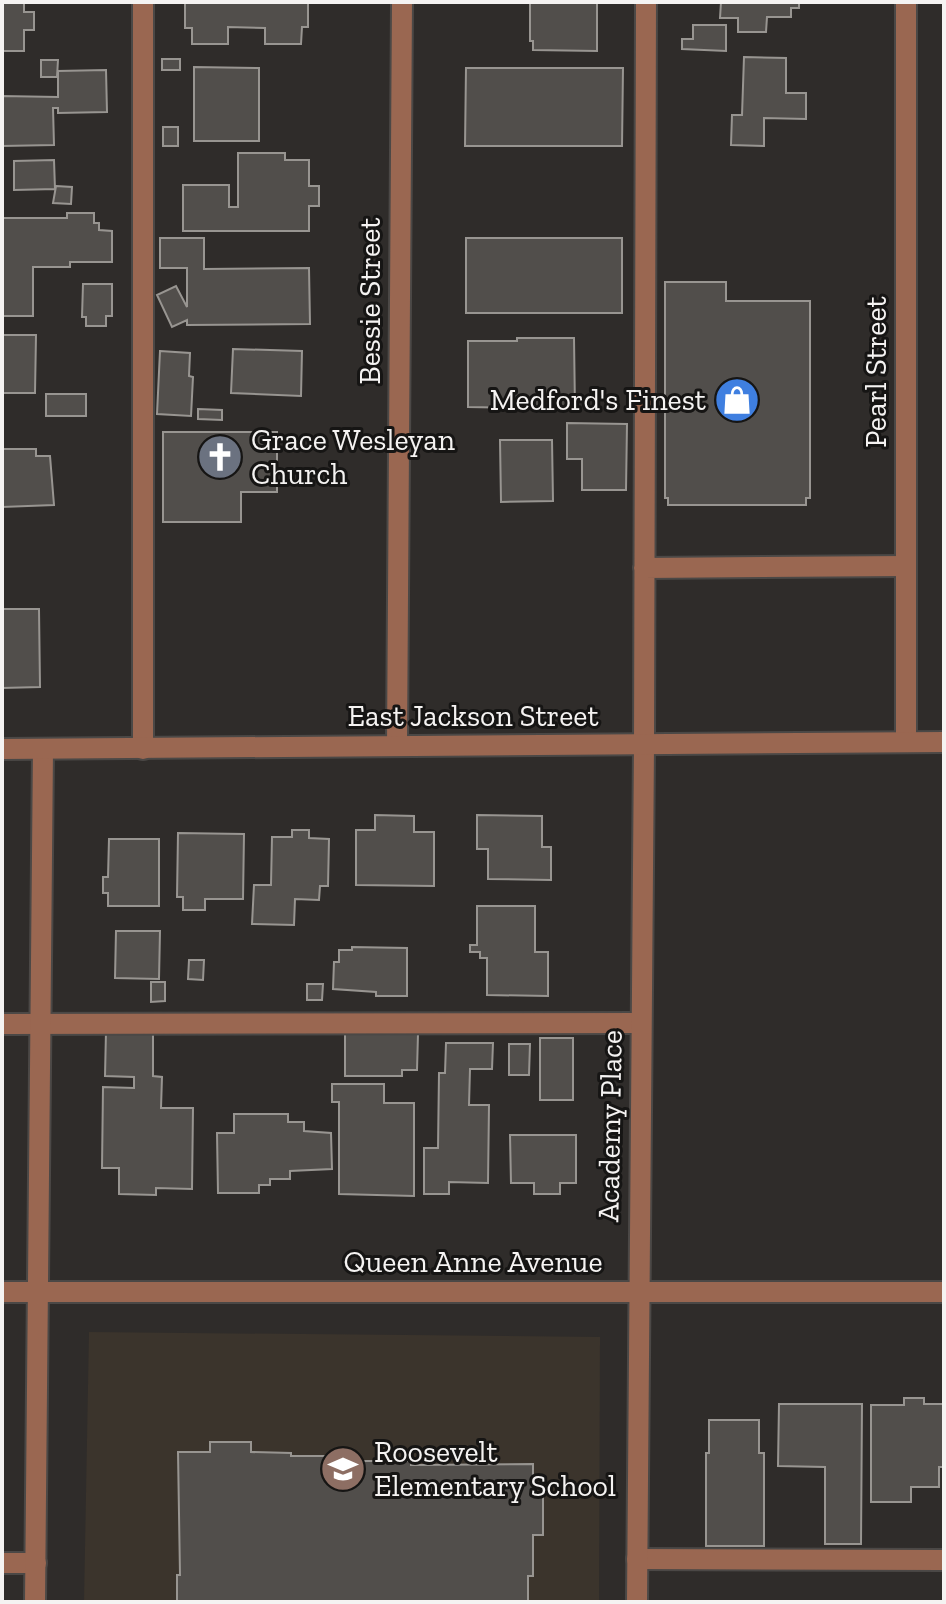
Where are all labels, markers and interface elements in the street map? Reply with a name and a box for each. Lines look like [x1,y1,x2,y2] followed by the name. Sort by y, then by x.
[352,218,388,384] street label: Bessie Street
[858,296,894,448] street label: Pearl Street
[713,376,761,424] shop icon: Medford's Finest
[490,382,706,418] place label: Medford's Finest
[251,422,455,492] place label: Grace Wesleyan Church
[196,433,244,481] church icon: Grace Wesleyan Church
[347,698,599,734] street label: East Jackson Street
[590,1030,630,1222] street label: Academy Place
[343,1244,603,1280] street label: Queen Anne Avenue
[374,1434,616,1504] place label: Roosevelt Elementary School
[319,1445,367,1493] school or university icon: Roosevelt Elementary School

